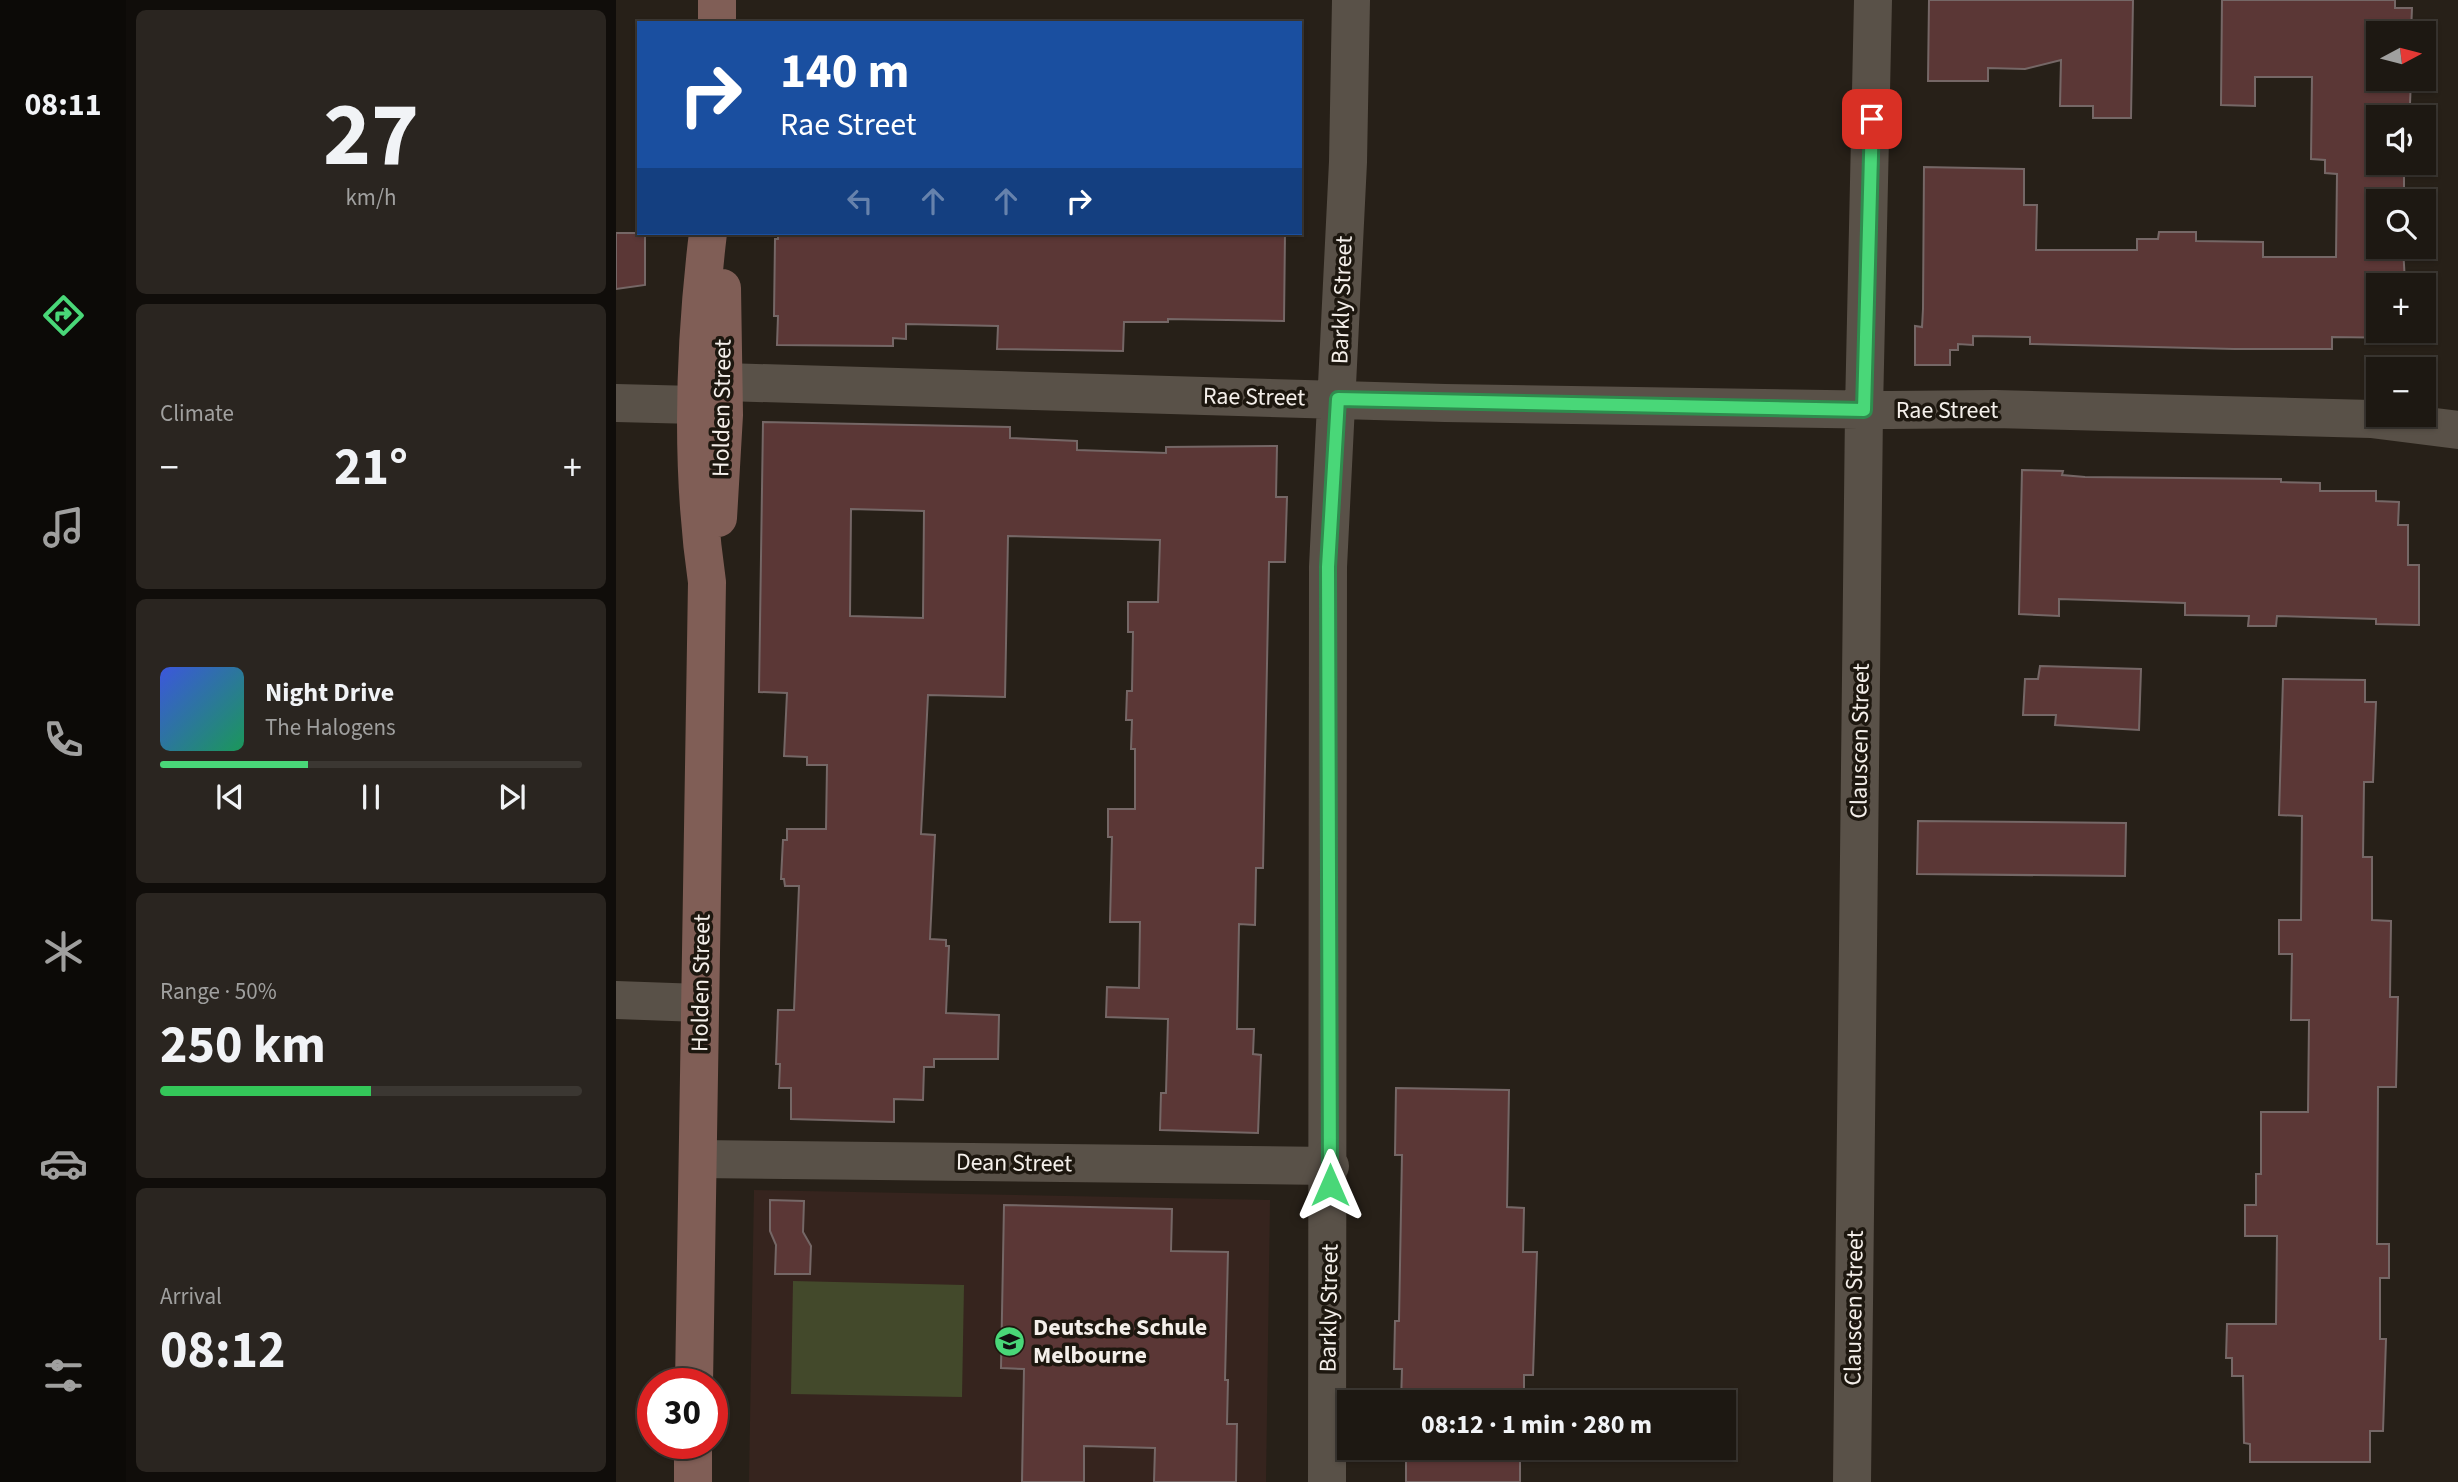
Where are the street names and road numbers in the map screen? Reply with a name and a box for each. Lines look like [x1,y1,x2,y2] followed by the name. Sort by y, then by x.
[1322,235,1362,365] street label: Barkly Street
[703,339,741,477] street label: Holden Street
[1202,379,1306,415] street label: Rae Street
[1896,393,1998,428] street label: Rae Street
[1841,663,1879,819] street label: Clauscen Street
[682,914,720,1052] street label: Holden Street
[955,1144,1073,1182] street label: Dean Street
[1835,1230,1873,1386] street label: Clauscen Street
[1310,1243,1348,1373] street label: Barkly Street

